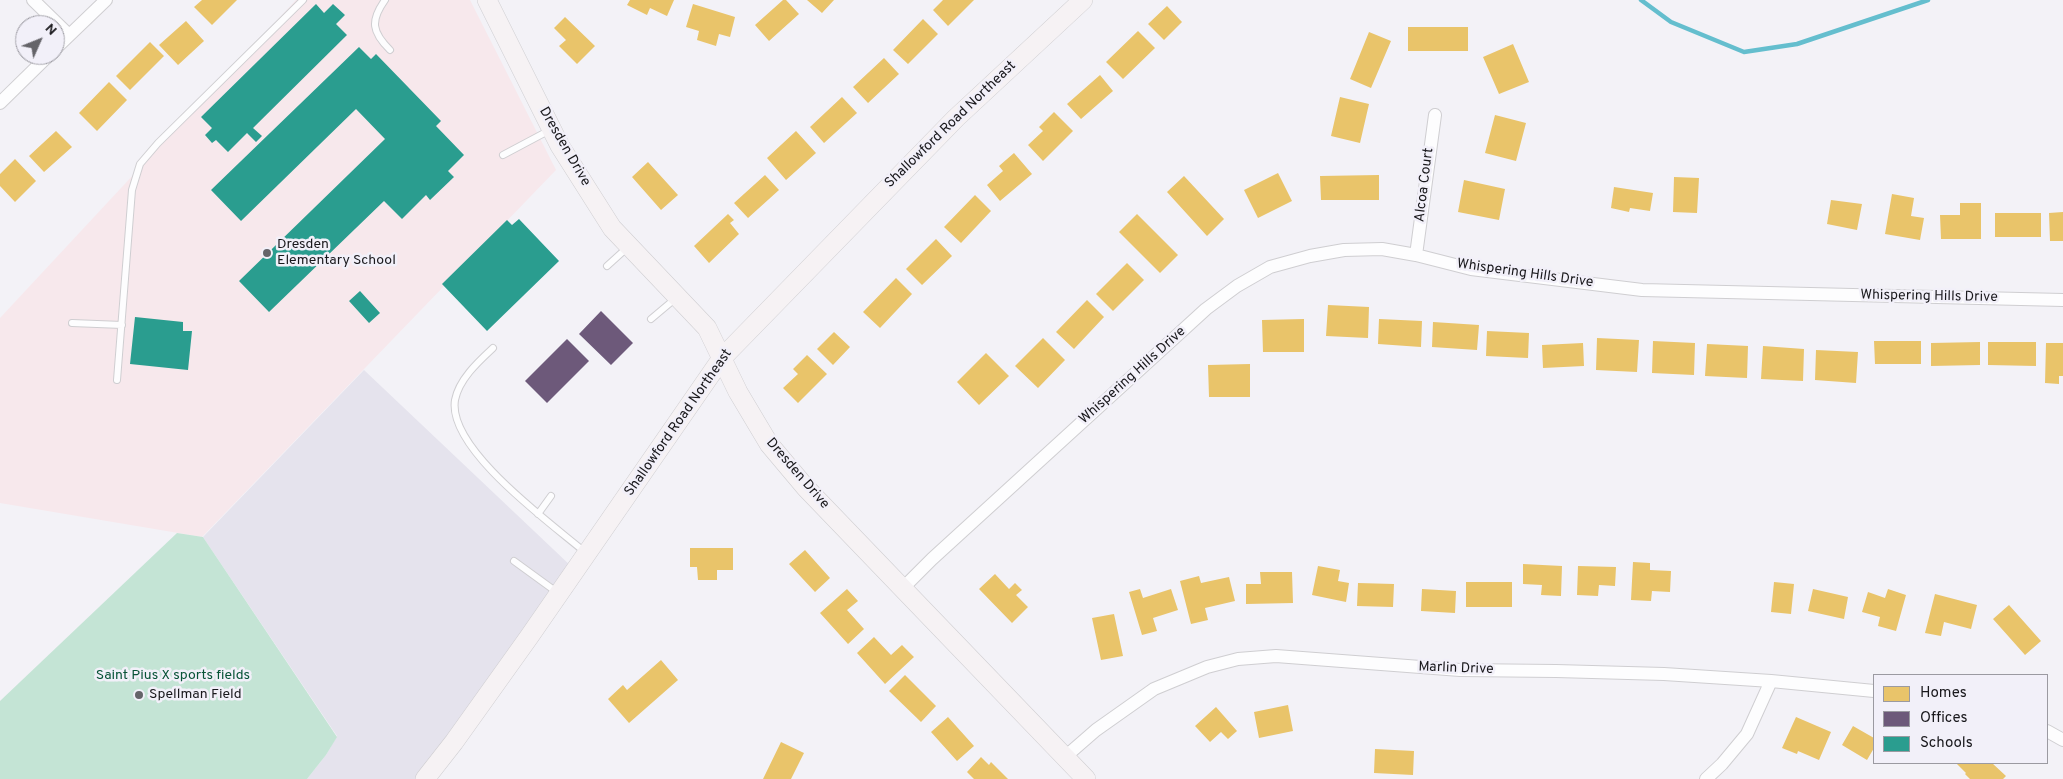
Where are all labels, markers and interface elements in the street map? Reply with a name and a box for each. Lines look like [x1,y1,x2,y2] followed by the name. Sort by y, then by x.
[15,15,65,65] north arrow
[41,20,60,39] text: N
[882,58,1020,192] street label: Shallowford Road Northeast
[535,105,593,189] street label: Dresden Drive
[1412,147,1438,223] street label: Alcoa Court
[277,237,396,270] place label: Dresden Elementary School
[261,247,273,259] marker: Dresden Elementary School
[1456,256,1594,292] street label: Whispering Hills Drive
[1860,287,1998,307] street label: Whispering Hills Drive
[1076,324,1190,428] street label: Whispering Hills Drive
[622,346,736,500] street label: Shallowford Road Northeast
[762,435,832,513] street label: Dresden Drive
[1418,659,1494,679] street label: Marlin Drive
[96,668,250,684] park label: Saint Pius X sports fields
[1873,674,2048,764] legend
[1920,684,1967,703] text: Homes
[149,687,242,703] place label: Spellman Field
[133,689,145,701] marker: Spellman Field
[1920,709,1967,728] text: Offices
[1920,734,1973,753] text: Schools

